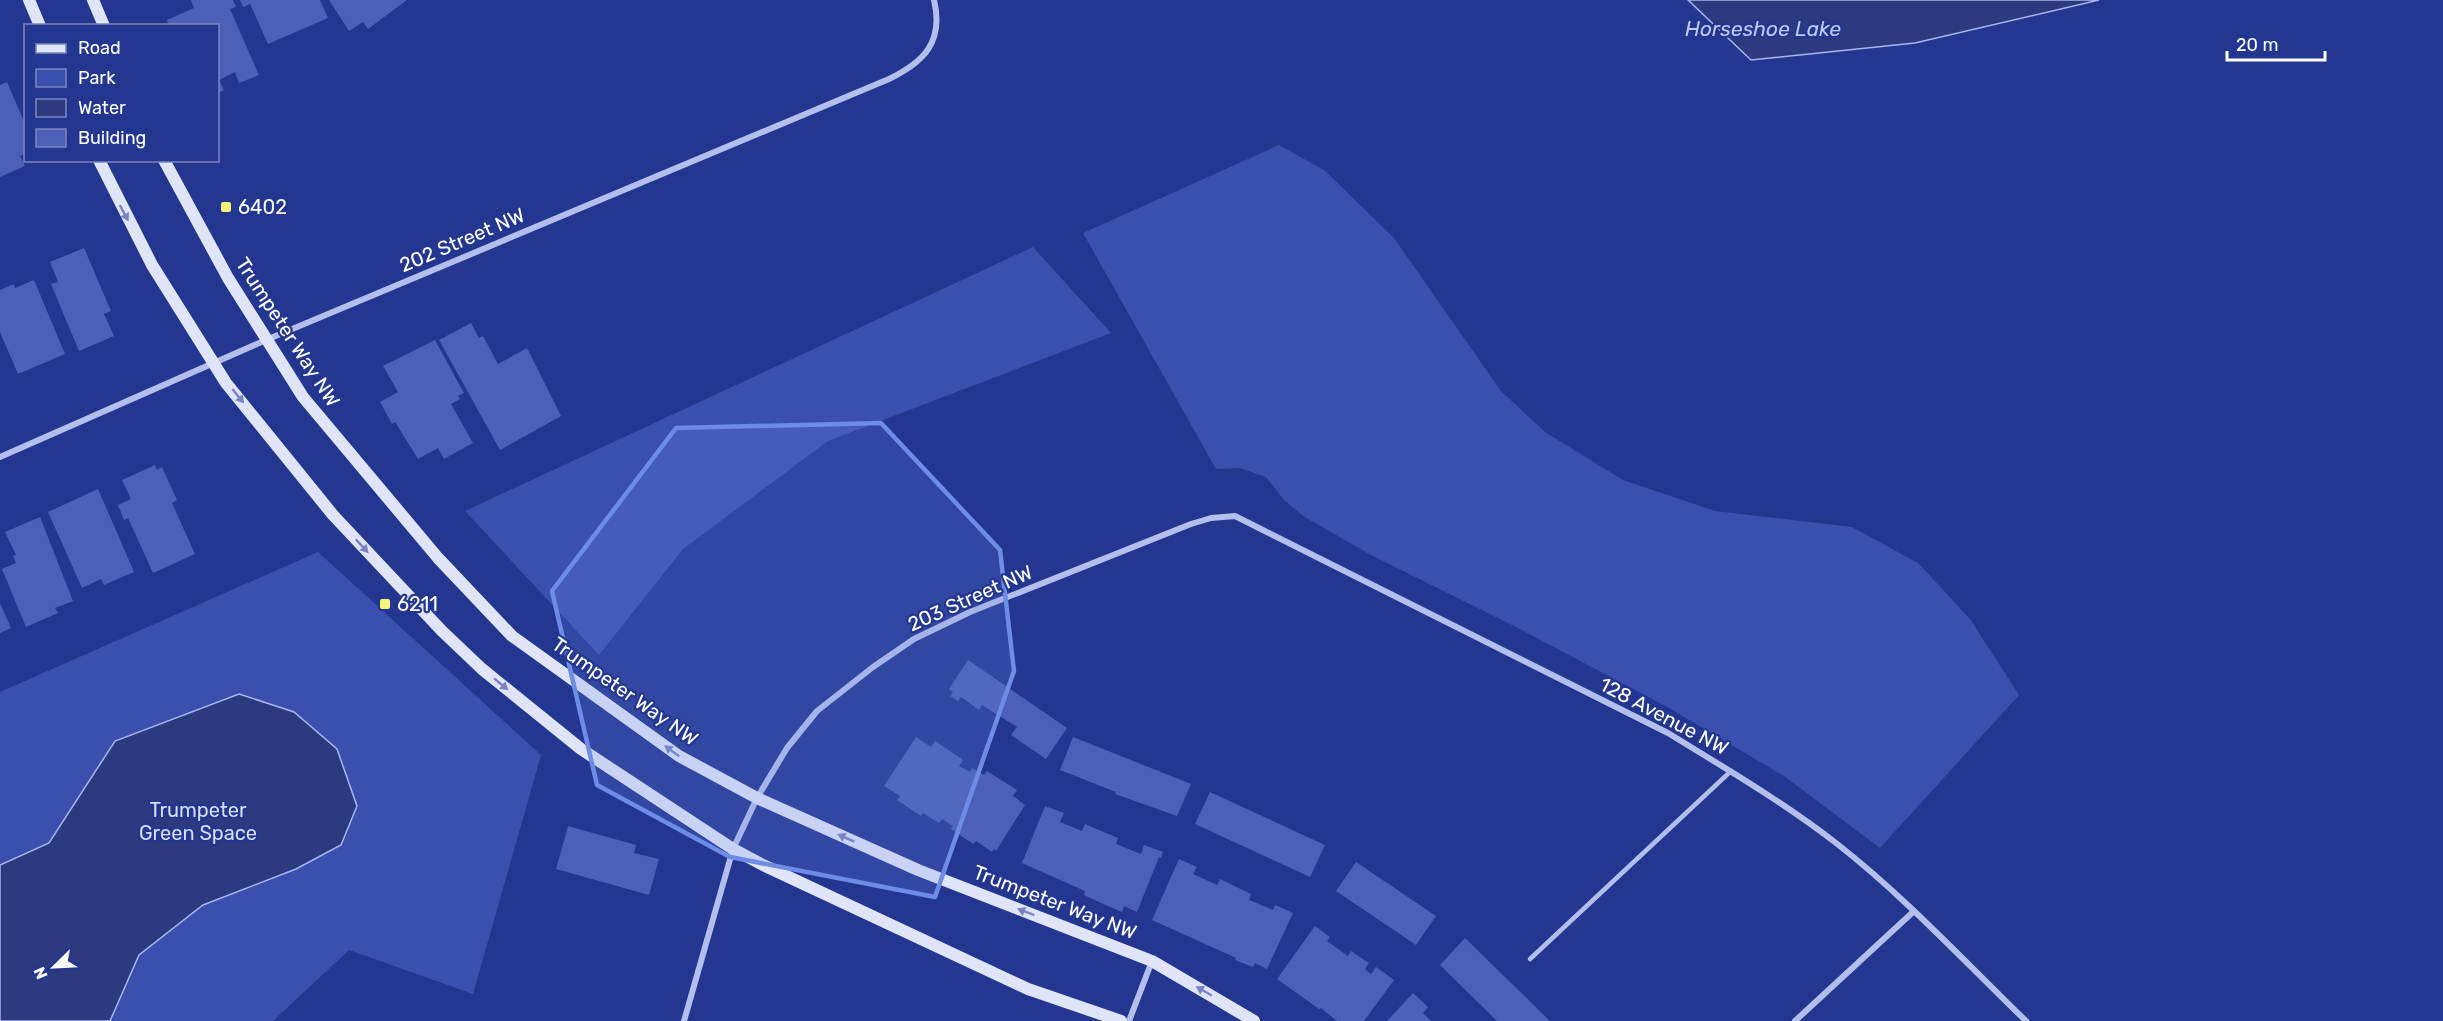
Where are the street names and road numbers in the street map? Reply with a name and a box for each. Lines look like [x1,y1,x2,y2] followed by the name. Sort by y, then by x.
[396,203,528,277] street label: 202 Street NW
[231,253,345,411] street label: Trumpeter Way NW
[904,560,1036,636] street label: 203 Street NW
[547,632,703,750] street label: Trumpeter Way NW
[1596,672,1732,760] street label: 128 Avenue NW
[970,860,1140,944] street label: Trumpeter Way NW

